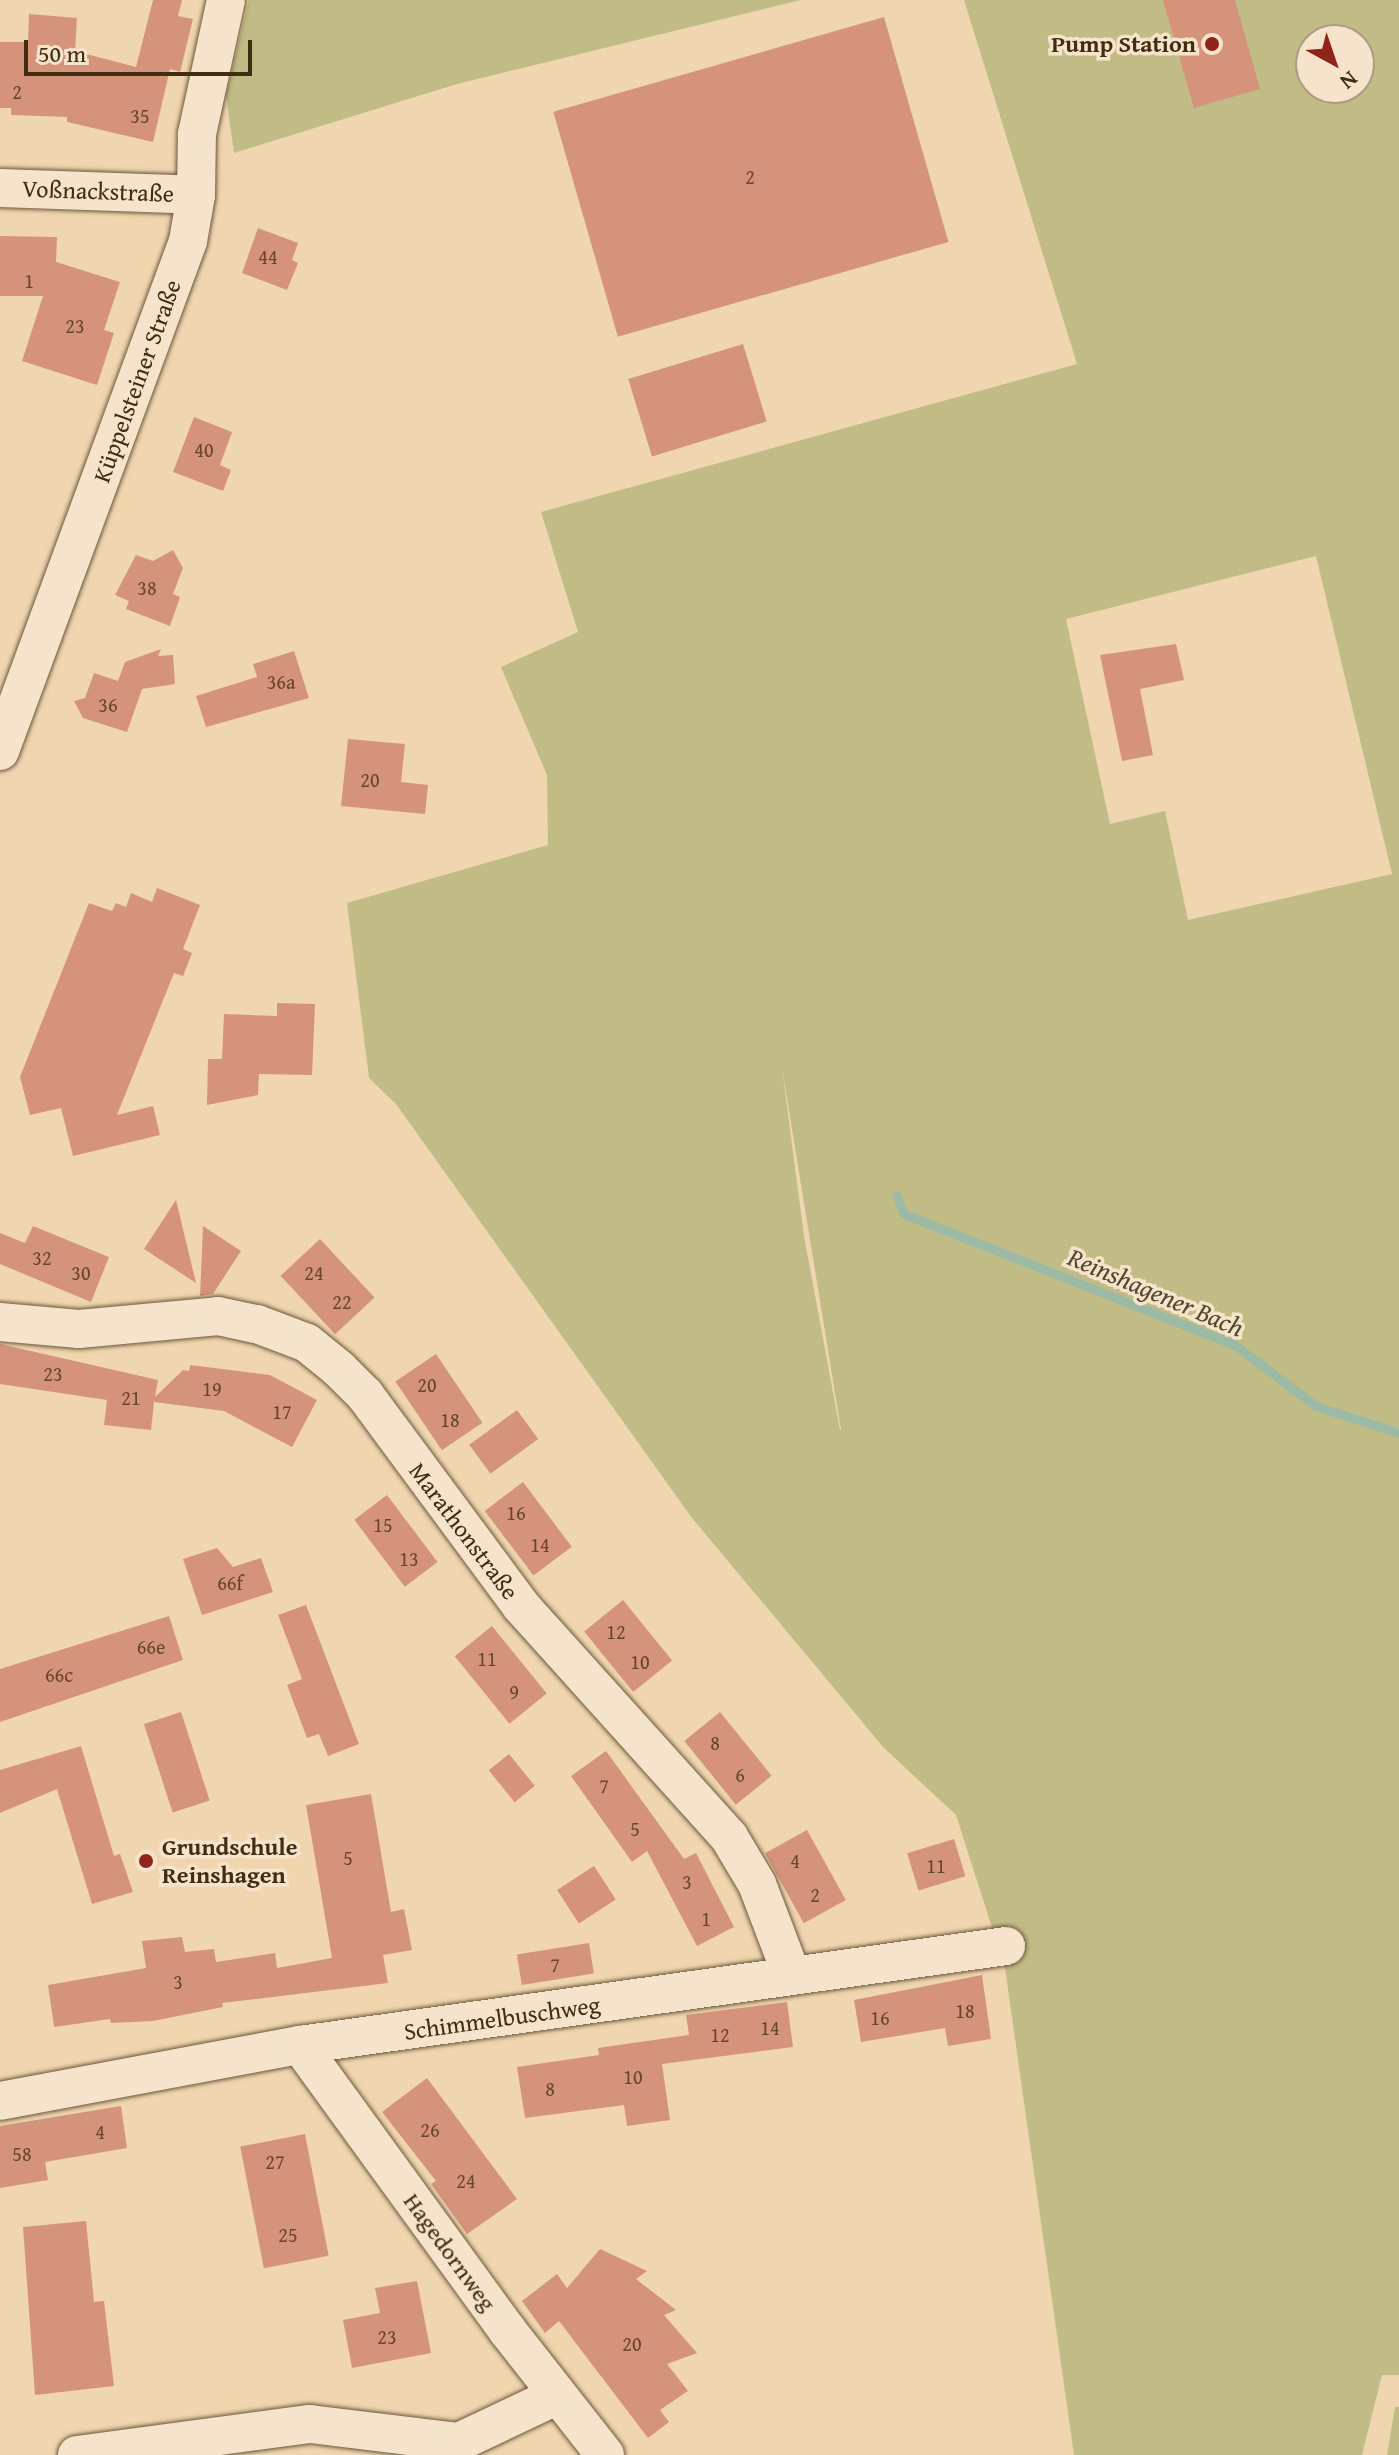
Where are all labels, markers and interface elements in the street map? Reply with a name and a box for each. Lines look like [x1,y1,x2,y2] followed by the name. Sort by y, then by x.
[28,24,256,74] scale bar
[1295,24,1375,104] north arrow
[1051,30,1196,58] place label: Pump Station
[1203,35,1221,53] marker: Pump Station
[38,36,86,71] text: 50 m
[1333,64,1365,98] text: N
[12,79,22,103] house number: 2
[130,103,150,127] house number: 35
[745,164,755,188] house number: 2
[21,174,175,208] street label: Voßnackstraße
[258,244,278,268] house number: 44
[24,268,34,292] house number: 1
[87,276,187,486] street label: Küppelsteiner Straße
[65,313,85,337] house number: 23
[194,437,214,461] house number: 40
[137,575,157,599] house number: 38
[267,669,295,693] house number: 36a
[98,692,118,716] house number: 36
[360,767,380,791] house number: 20
[1063,1241,1249,1343] water label: Reinshagener Bach
[32,1245,52,1269] house number: 32
[71,1260,91,1284] house number: 30
[304,1260,324,1284] house number: 24
[332,1289,352,1313] house number: 22
[43,1361,63,1385] house number: 23
[417,1372,437,1396] house number: 20
[202,1376,222,1400] house number: 19
[121,1385,141,1409] house number: 21
[272,1399,292,1423] house number: 17
[440,1407,460,1431] house number: 18
[403,1457,525,1605] street label: Marathonstraße
[506,1500,526,1524] house number: 16
[373,1512,393,1536] house number: 15
[530,1532,550,1556] house number: 14
[399,1546,419,1570] house number: 13
[217,1570,243,1594] house number: 66f
[606,1619,626,1643] house number: 12
[137,1634,165,1658] house number: 66e
[477,1646,497,1670] house number: 11
[630,1649,650,1673] house number: 10
[45,1662,73,1686] house number: 66c
[509,1679,519,1703] house number: 9
[710,1730,720,1754] house number: 8
[735,1762,745,1786] house number: 6
[599,1773,609,1797] house number: 7
[630,1816,640,1840] house number: 5
[162,1833,298,1889] place label: Grundschule Reinshagen
[343,1845,353,1869] house number: 5
[790,1848,800,1872] house number: 4
[137,1852,155,1870] marker: Grundschule Reinshagen
[926,1853,946,1877] house number: 11
[682,1869,692,1893] house number: 3
[810,1882,820,1906] house number: 2
[701,1906,711,1930] house number: 1
[550,1952,560,1976] house number: 7
[173,1969,183,1993] house number: 3
[402,1990,602,2046] street label: Schimmelbuschweg
[955,1998,975,2022] house number: 18
[870,2005,890,2029] house number: 16
[760,2015,780,2039] house number: 14
[710,2022,730,2046] house number: 12
[623,2064,643,2088] house number: 10
[545,2076,555,2100] house number: 8
[420,2117,440,2141] house number: 26
[95,2119,105,2143] house number: 4
[12,2141,32,2165] house number: 58
[265,2149,285,2173] house number: 27
[456,2168,476,2192] house number: 24
[398,2187,502,2317] street label: Hagedornweg
[278,2222,298,2246] house number: 25
[377,2324,397,2348] house number: 23
[622,2331,642,2355] house number: 20

